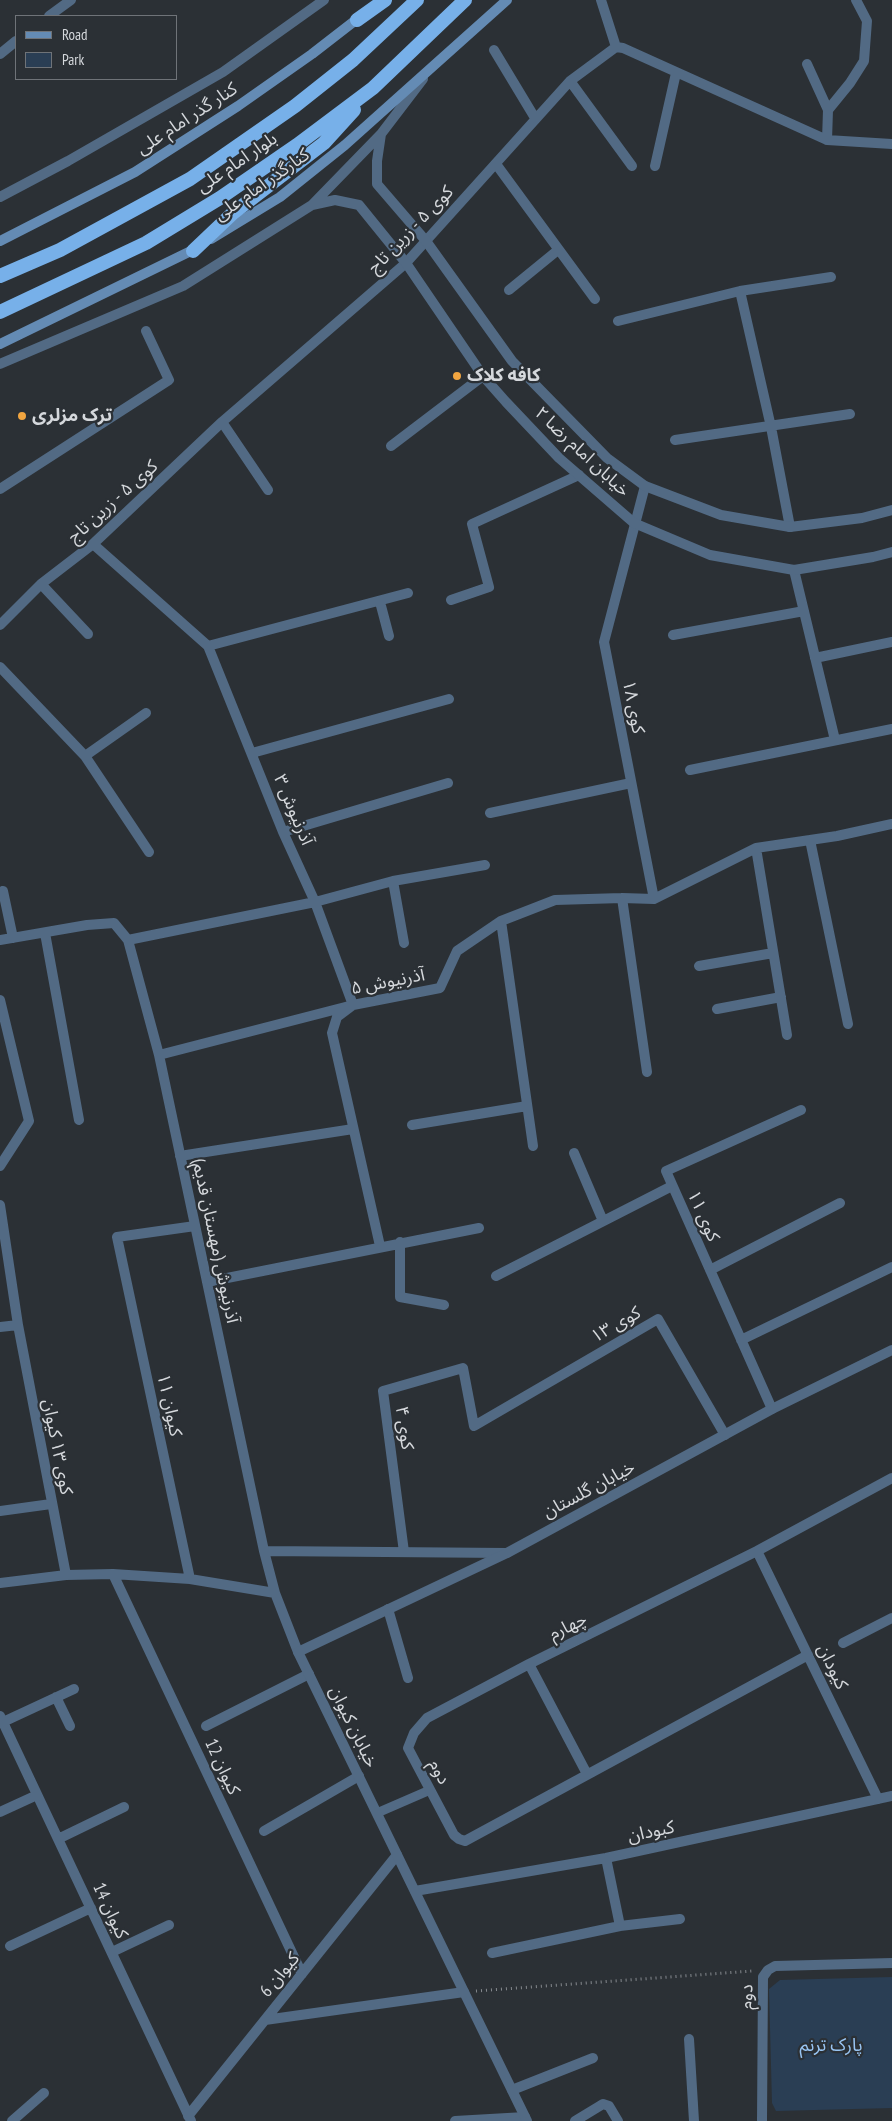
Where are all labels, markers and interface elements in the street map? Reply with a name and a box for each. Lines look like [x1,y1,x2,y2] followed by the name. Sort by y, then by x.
[15,15,178,80] legend
[62,25,88,44] text: Road
[62,50,84,69] text: Park
[133,78,241,160] street label: کنار گذر امام علی
[193,128,281,198] street label: بلوار امام علی
[210,144,314,226] street label: کنارگذر امام علی
[364,182,458,278] street label: کوی ۵ - زرین تاج
[467,365,540,387] place label: کافه کلاک
[451,370,463,382] marker: کافه کلاک
[530,403,634,501] street label: خیابان امام رضا ۲
[32,405,112,427] place label: ترک مزلری
[16,410,28,422] marker: ترک مزلری
[64,456,162,548] street label: کوی ۵ - زرین تاج
[617,678,649,736] street label: کوی ۱۸
[268,771,318,849] street label: آذرنیوش ۳
[349,964,427,1000] street label: آذرنیوش ۵
[187,1157,243,1325] street label: آذرنیوش (مهستان قدیم)
[682,1187,724,1245] street label: کوی ۱۱
[587,1302,645,1348] street label: کوی ۱۳
[152,1372,186,1438] street label: کیوان ۱۱
[37,1397,77,1497] street label: کوی ۱۳ کیوان
[390,1405,418,1451] street label: کوی ۴
[539,1457,639,1523] street label: خیابان گلستان
[545,1609,591,1645] street label: چهارم
[812,1641,852,1693] street label: کیودان
[324,1683,382,1771] street label: خیابان کیوان
[200,1736,244,1798] street label: کیوان 12
[424,1756,454,1788] street label: دوم
[626,1817,676,1847] street label: کبودان
[88,1880,132,1942] street label: کیوان 14
[256,1948,304,2002] street label: کیوان 6
[736,1984,758,2010] street label: دوم
[799,2035,863,2057] park label: پارک ترنم

